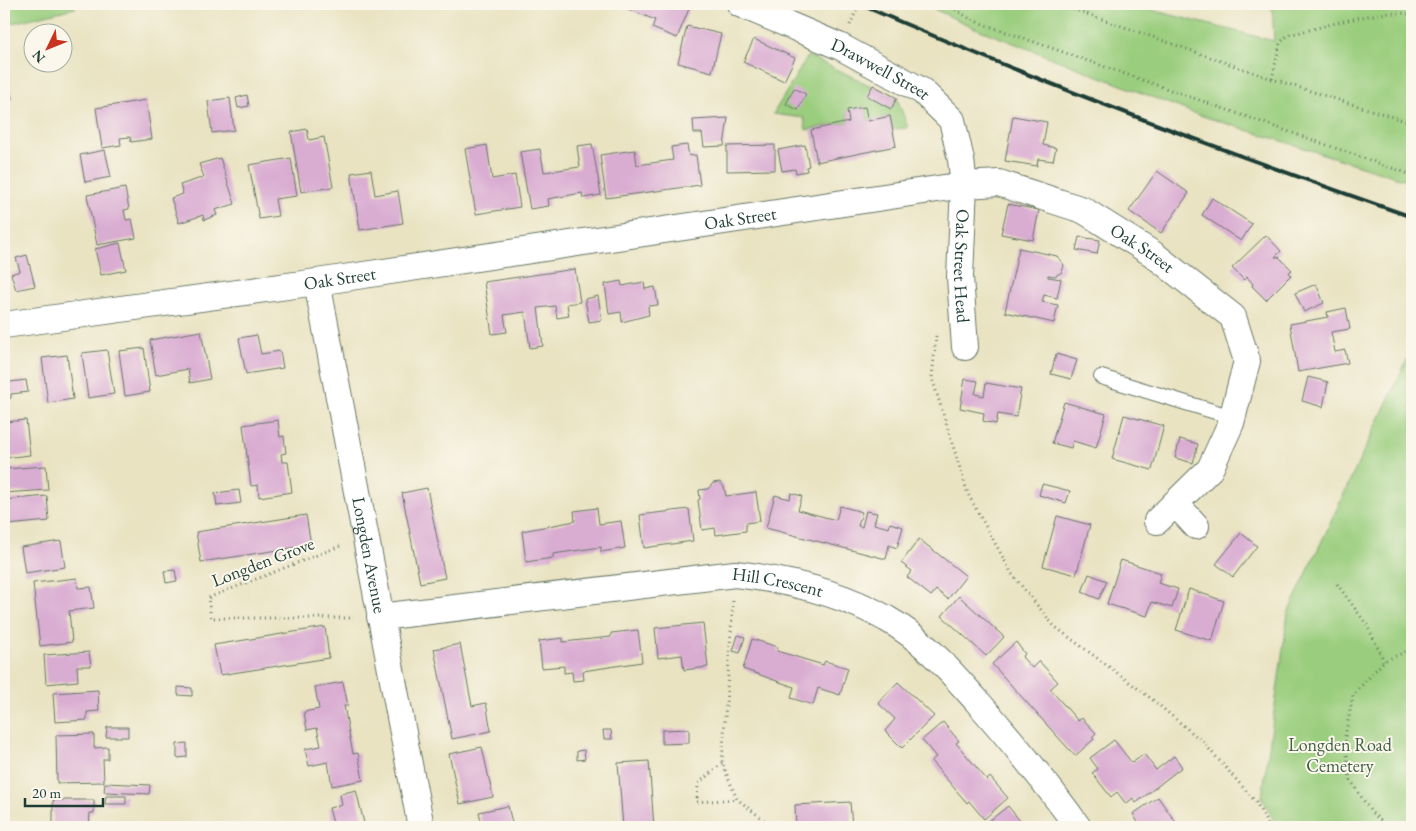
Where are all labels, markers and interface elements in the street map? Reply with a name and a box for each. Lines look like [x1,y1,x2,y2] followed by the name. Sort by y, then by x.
[22,22,72,72] north arrow
[828,32,936,105] street label: Drawwell Street
[28,46,49,67] text: N
[703,201,778,235] street label: Oak Street
[949,209,975,325] street label: Oak Street Head
[1106,218,1180,278] street label: Oak Street
[302,261,378,295] street label: Oak Street
[347,495,392,615] street label: Longden Avenue
[208,531,317,592] street label: Longden Grove
[731,562,826,602] street label: Hill Crescent
[1288,733,1393,777] park label: Longden Road Cemetery
[25,776,102,808] scale bar
[32,783,61,802] text: 20 m

